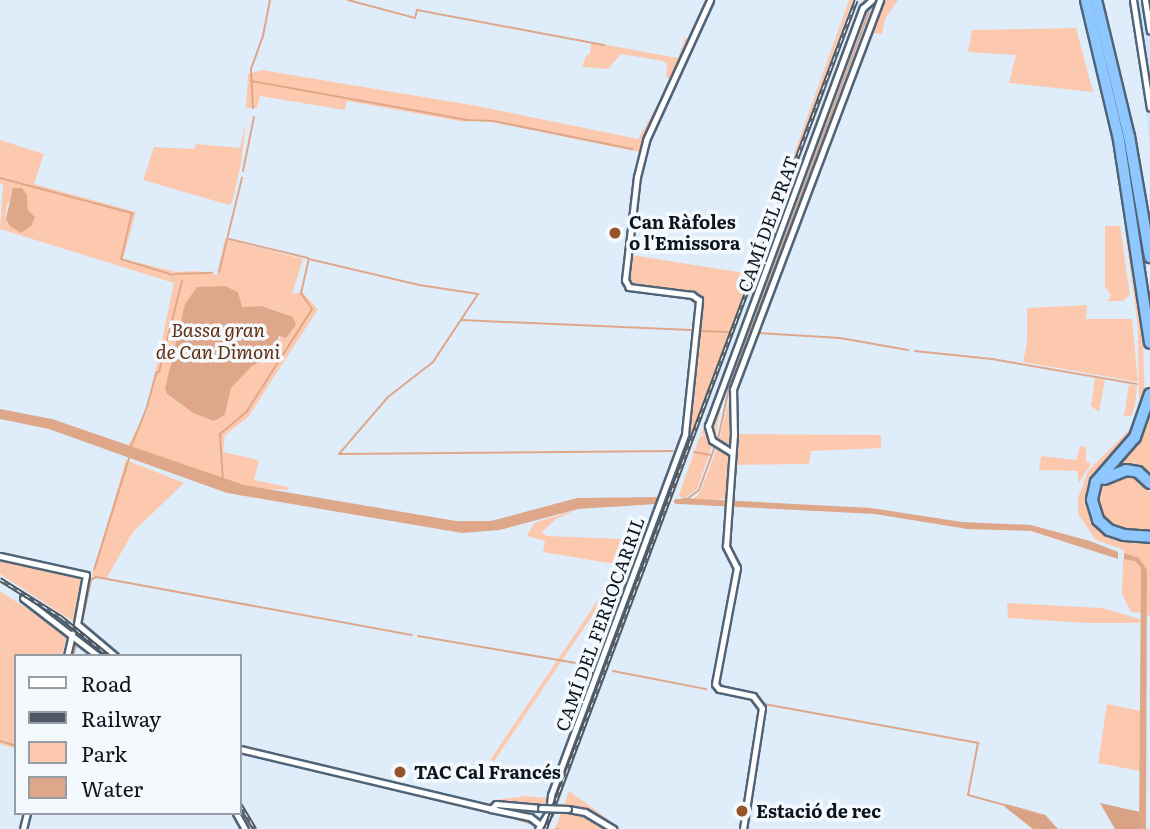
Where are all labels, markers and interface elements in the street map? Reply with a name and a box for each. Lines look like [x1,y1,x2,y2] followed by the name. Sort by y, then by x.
[733,153,803,295] street label: CAMÍ DEL PRAT
[629,212,740,255] place label: Can Ràfoles o l'Emissora
[607,225,623,241] marker: Can Ràfoles o l'Emissora
[156,319,280,363] water label: Bassa gran de Can Dimoni
[551,514,649,734] street label: CAMÍ DEL FERROCARRIL
[14,654,242,815] legend
[81,667,132,698] text: Road
[81,702,161,733] text: Railway
[81,737,127,768] text: Park
[414,761,561,783] place label: TAC Cal Francés
[392,764,408,780] marker: TAC Cal Francés
[81,772,143,803] text: Water
[756,800,881,822] place label: Estació de rec
[734,803,750,819] marker: Estació de rec

